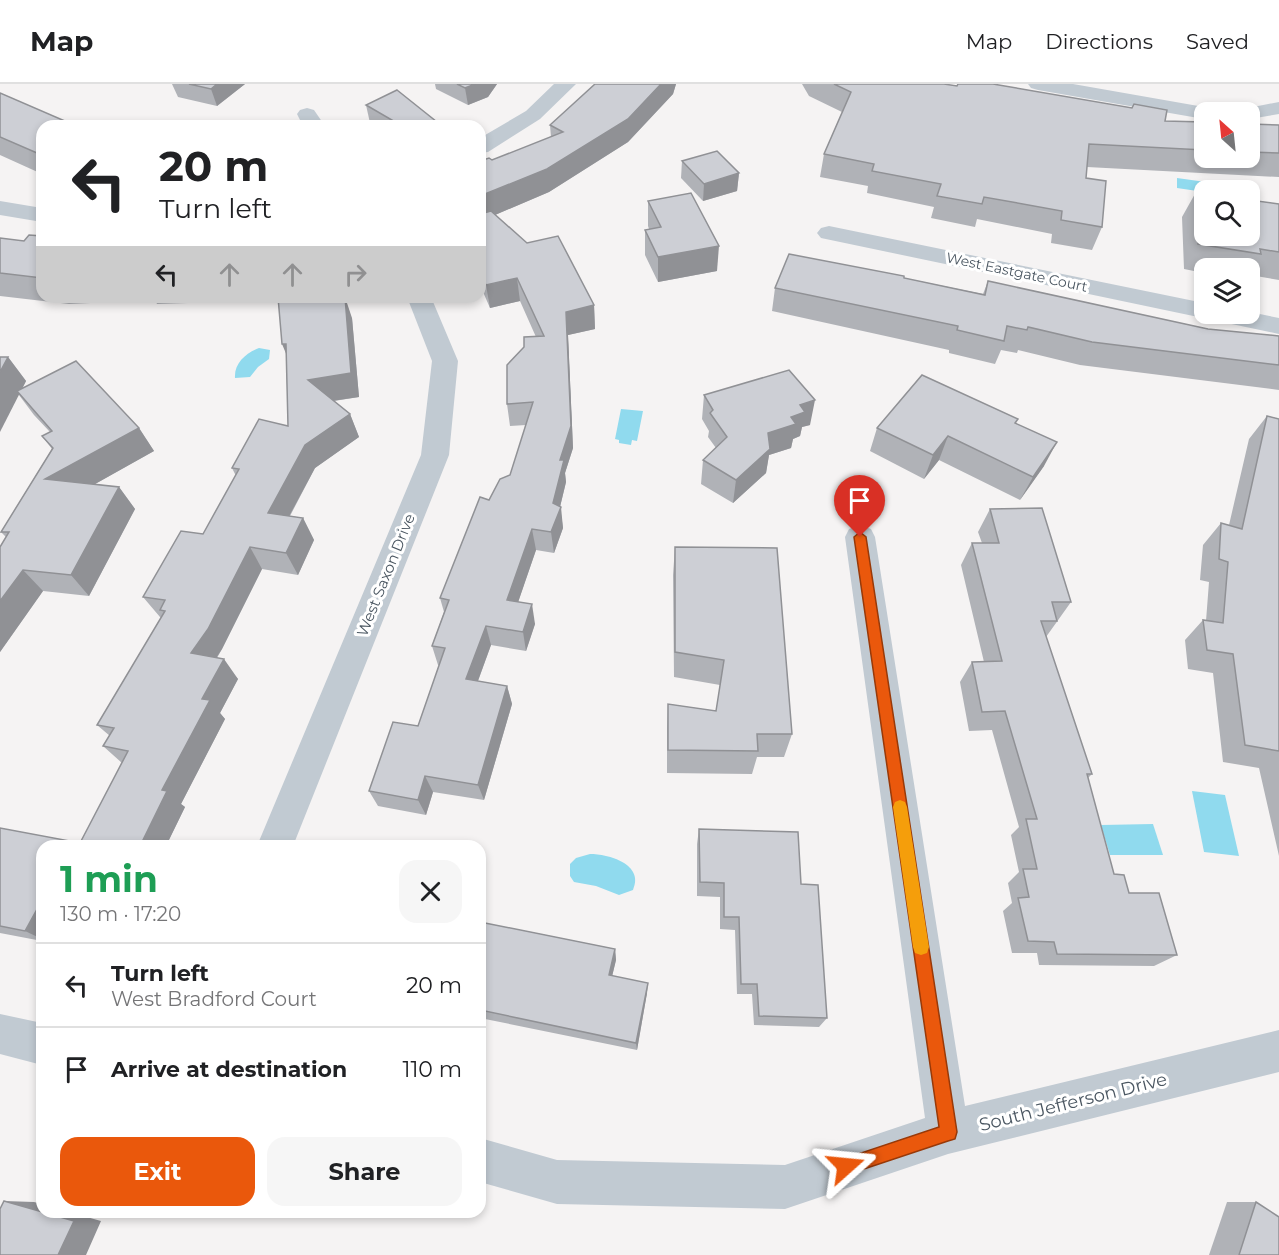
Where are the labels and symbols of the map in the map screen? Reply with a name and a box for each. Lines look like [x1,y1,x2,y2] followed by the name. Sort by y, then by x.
[1194,102,1260,168] north arrow
[945,248,1090,296] street label: West Eastgate Court
[834,475,885,537] pin
[352,511,419,639] street label: West Saxon Drive
[977,1068,1169,1136] street label: South Jefferson Drive
[814,1134,878,1198] position arrow

